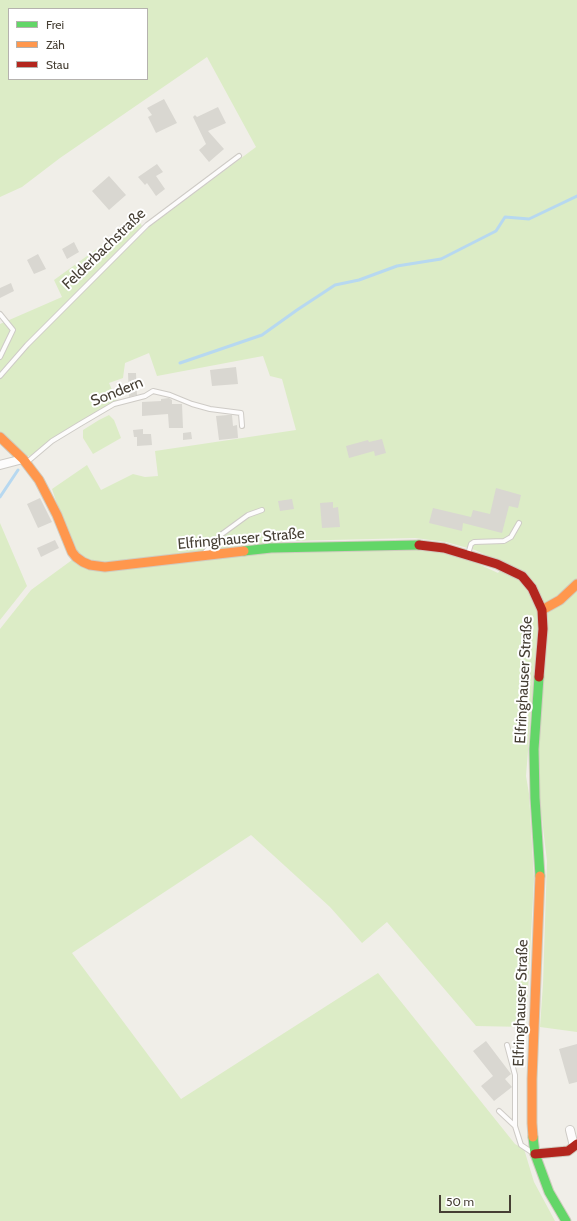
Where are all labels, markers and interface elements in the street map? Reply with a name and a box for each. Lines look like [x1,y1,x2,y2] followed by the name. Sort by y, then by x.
[8,8,148,80] legend
[46,17,64,32] text: Frei
[46,37,65,52] text: Zäh
[46,57,69,72] text: Stau
[59,205,149,293] street label: Felderbachstraße
[88,373,146,411] street label: Sondern
[177,524,305,554] street label: Elfringhauser Straße
[512,616,536,744] street label: Elfringhauser Straße
[510,939,532,1067] street label: Elfringhauser Straße
[441,1187,513,1213] scale bar
[446,1194,474,1209] text: 50 m

